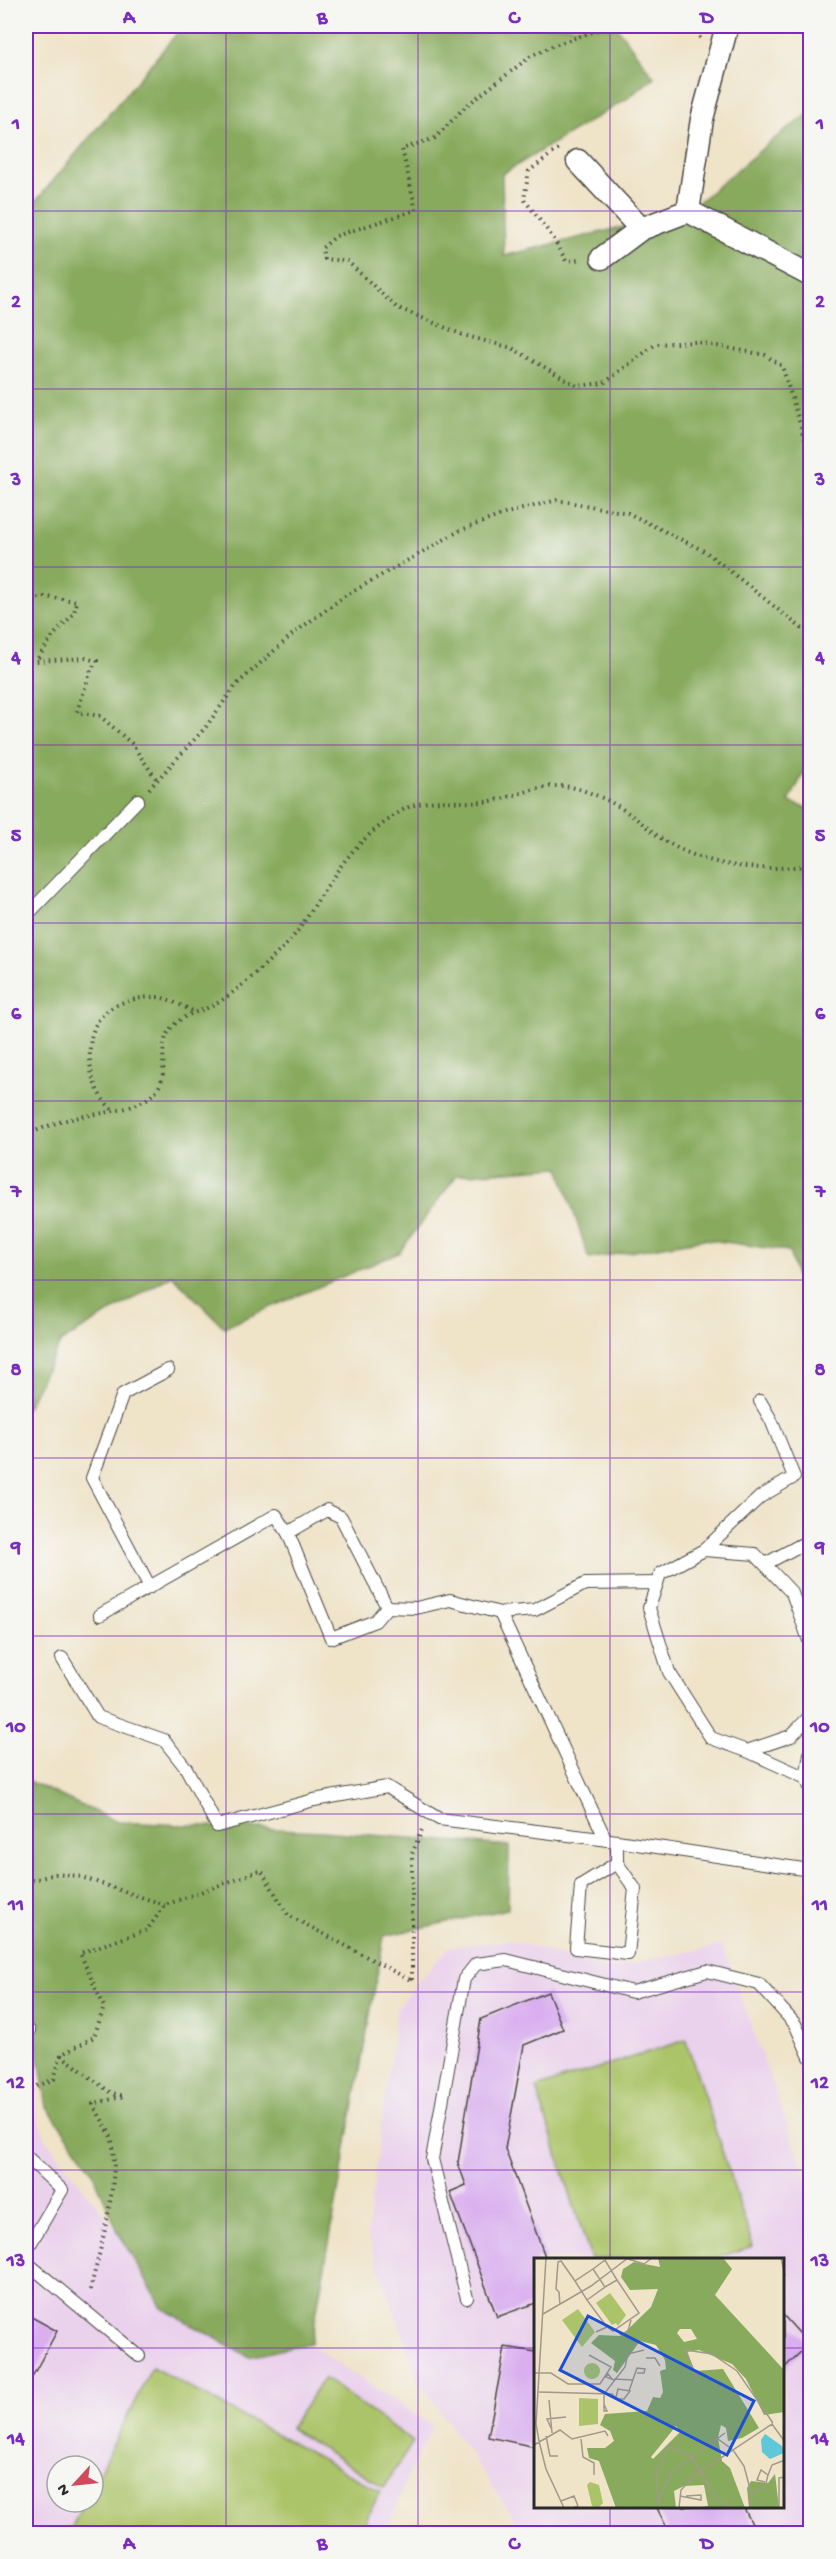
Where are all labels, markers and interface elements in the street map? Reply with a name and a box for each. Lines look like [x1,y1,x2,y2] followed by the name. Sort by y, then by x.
[122,8,137,31] text: A
[316,8,328,31] text: B
[508,8,522,31] text: C
[698,8,714,31] text: D
[11,114,20,137] text: 1
[815,114,824,137] text: 1
[11,292,21,315] text: 2
[815,292,825,315] text: 2
[10,470,21,493] text: 3
[814,470,825,493] text: 3
[10,648,21,671] text: 4
[814,648,825,671] text: 4
[11,826,22,849] text: 5
[815,826,826,849] text: 5
[11,1004,22,1027] text: 6
[815,1004,826,1027] text: 6
[10,1182,23,1205] text: 7
[814,1182,827,1205] text: 7
[11,1360,22,1383] text: 8
[815,1360,826,1383] text: 8
[10,1538,21,1561] text: 9
[814,1538,825,1561] text: 9
[5,1717,26,1740] text: 10
[809,1717,830,1740] text: 10
[7,1895,24,1918] text: 11
[811,1895,828,1918] text: 11
[6,2073,25,2096] text: 12
[810,2073,829,2096] text: 12
[6,2251,25,2274] text: 13
[810,2251,829,2274] text: 13
[534,2258,785,2508] inset map
[6,2429,25,2452] text: 14
[810,2429,829,2452] text: 14
[45,2454,105,2514] north arrow
[54,2480,76,2498] text: N
[122,2534,137,2557] text: A
[316,2534,328,2557] text: B
[508,2534,522,2557] text: C
[698,2534,714,2557] text: D

